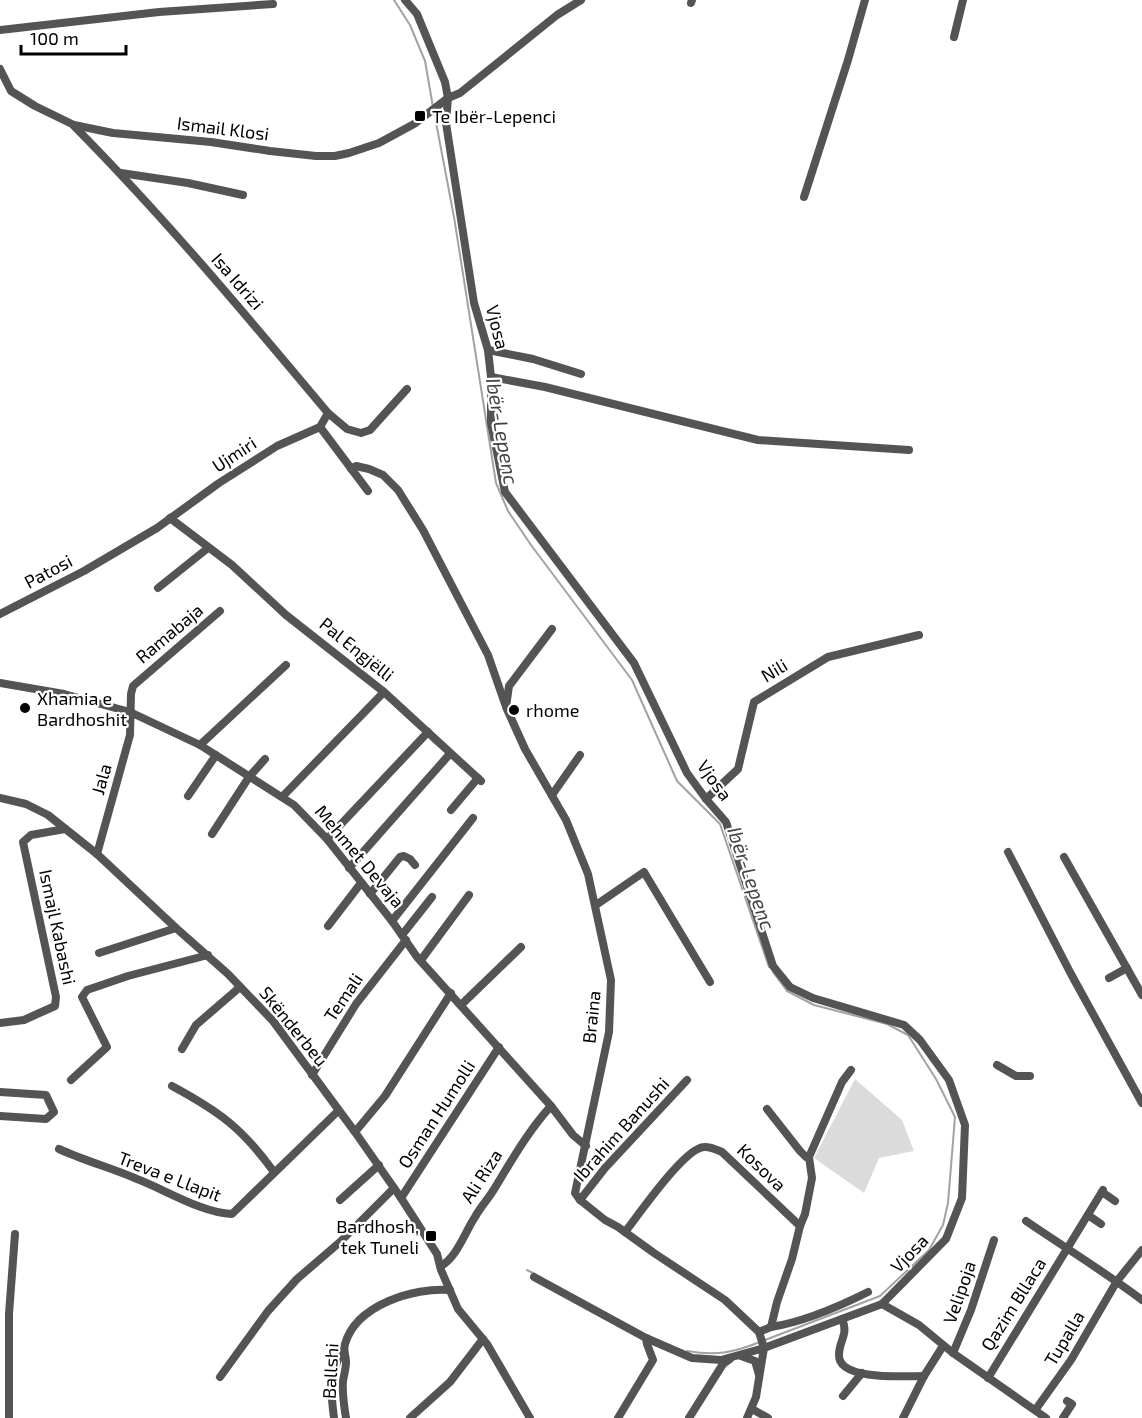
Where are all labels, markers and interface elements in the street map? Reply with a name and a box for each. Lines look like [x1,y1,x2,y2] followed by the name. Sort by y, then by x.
[21,18,126,56] scale bar
[30,27,79,49] text: 100 m
[432,105,556,127] place label: Te Ibër-Lepenci
[413,109,427,123] marker: Te Ibër-Lepenci
[176,111,270,145] street label: Ismail Klosi
[207,248,269,314] street label: Isa Idrizi
[482,303,514,351] street label: Vjosa
[482,376,524,486] water label: Ibër-Lepenc
[208,432,260,476] street label: Ujmiri
[20,549,76,593] street label: Patosi
[131,598,207,668] street label: Ramabaja
[315,612,399,686] street label: Pal Engjëlli
[757,654,791,686] street label: Nili
[37,687,127,730] place label: Xhamia e Bardhoshit
[526,699,579,721] place label: rhome
[18,701,32,715] marker: Xhamia e Bardhoshit
[507,703,521,717] marker: rhome
[693,755,737,805] street label: Vjosa
[86,761,116,797] street label: Jala
[311,800,409,912] street label: Mehmet Devaja
[723,823,781,933] water label: Ibër-Lepenc
[35,867,81,987] street label: Ismajl Kabashi
[319,969,367,1025] street label: Temali
[255,982,333,1070] street label: Skënderbeu
[577,989,605,1045] street label: Braina
[393,1056,479,1172] street label: Osman Humolli
[568,1072,674,1186] street label: Ibrahim Banushi
[733,1139,791,1195] street label: Kosova
[456,1145,506,1207] street label: Ali Riza
[115,1146,225,1206] street label: Treva e Llapit
[336,1215,419,1258] place label: Bardhosh, tek Tuneli
[424,1229,438,1243] marker: Bardhosh, tek Tuneli
[886,1229,932,1277] street label: Vjosa
[976,1253,1050,1355] street label: Qazim Bllaca
[938,1258,980,1326] street label: Velipoja
[1039,1307,1089,1369] street label: Tupalla
[318,1343,342,1399] street label: Ballshi

